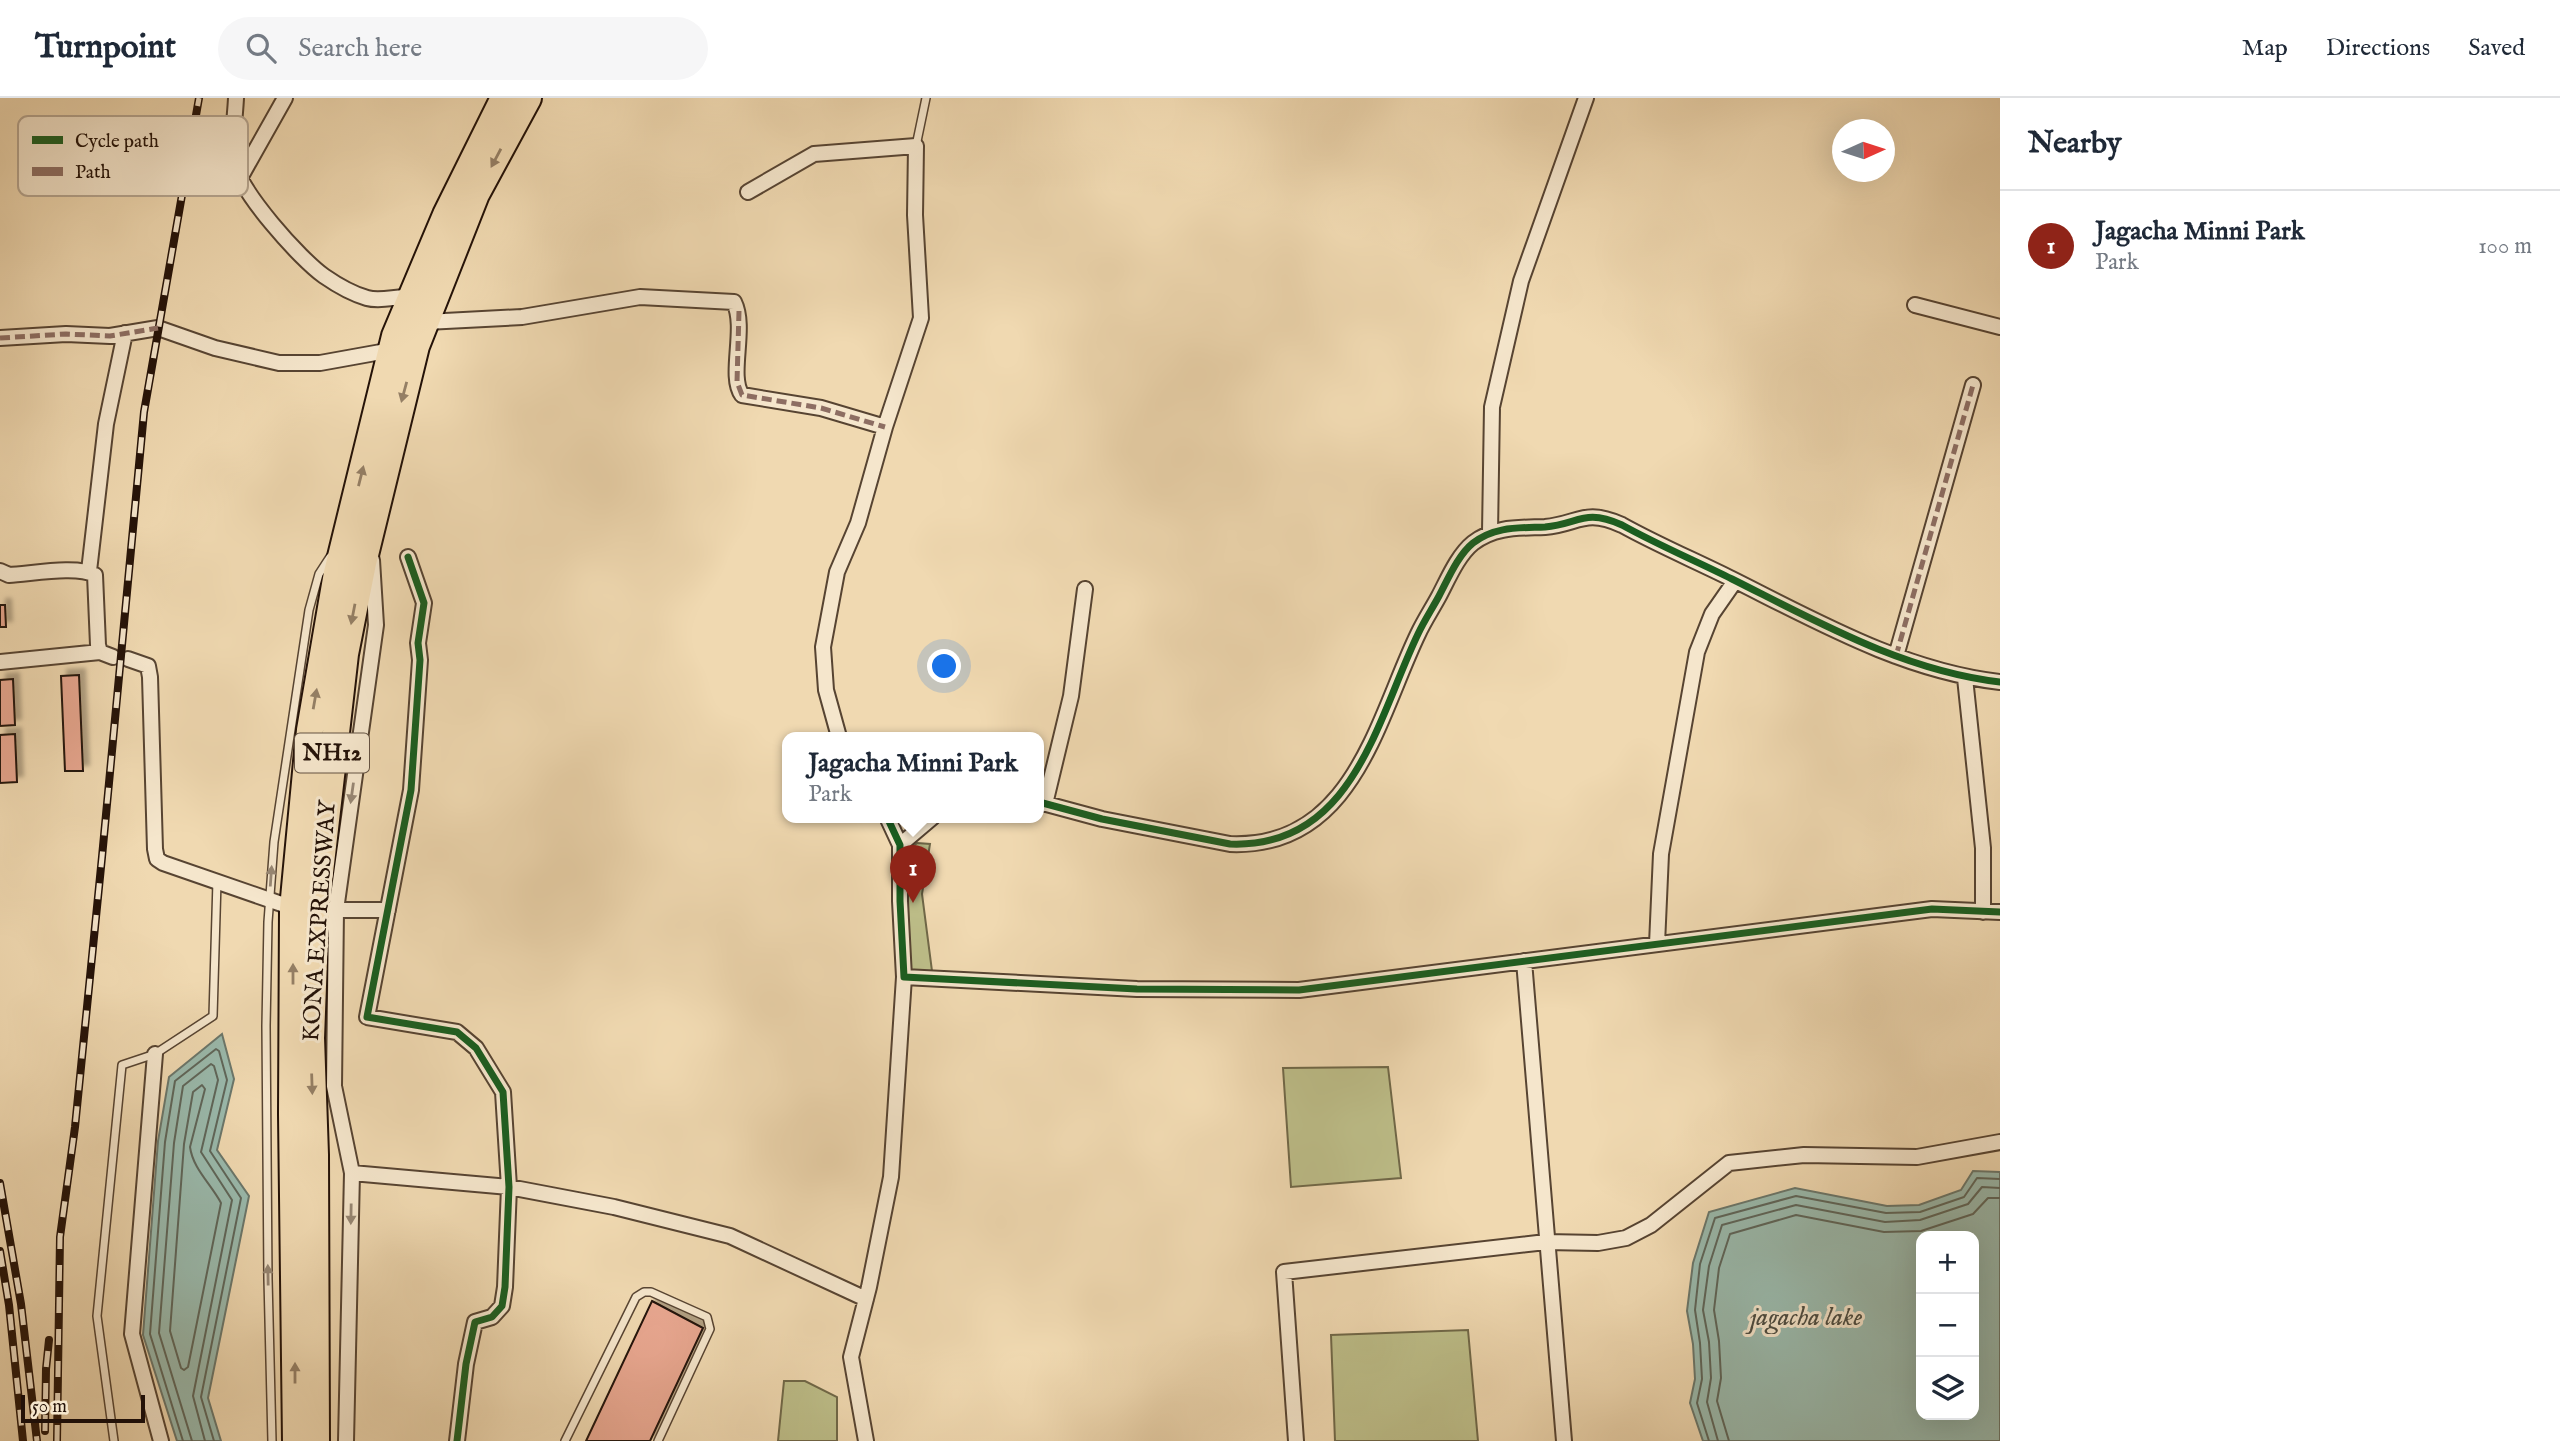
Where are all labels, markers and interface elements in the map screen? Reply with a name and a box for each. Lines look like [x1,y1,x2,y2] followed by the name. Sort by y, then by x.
[218,17,708,80] search box
[35,27,176,69] text: Turnpoint
[242,29,280,67] icon: search
[298,32,422,65] text: Search here
[2242,33,2288,64] text: Map
[2326,33,2430,64] text: Directions
[2468,33,2525,64] text: Saved
[18,116,248,196] legend
[1832,119,1895,182] north arrow
[2028,125,2121,163] text: Nearby
[75,130,159,154] text: Cycle path
[490,148,501,168] one-way arrow
[75,161,111,185] text: Path
[2095,215,2305,248] text: Jagacha Minni Park
[2047,232,2055,261] text: 1
[2478,232,2532,261] text: 100 m
[2095,248,2139,277] text: Park
[398,382,409,404] one-way arrow
[356,465,367,487] one-way arrow
[348,603,359,625] one-way arrow
[927,649,961,683] your location
[310,687,321,709] one-way arrow
[782,732,1044,823] popup
[295,734,369,772] road number: NH12
[808,747,1018,780] text: Jagacha Minni Park
[808,780,852,809] text: Park
[347,782,358,804] one-way arrow
[296,798,344,1043] street label: KONA EXPRESSWAY
[890,845,936,903] pin: 1
[266,865,277,887] one-way arrow
[287,963,299,985] one-way arrow
[307,1073,318,1095] one-way arrow
[345,1203,357,1225] one-way arrow
[1916,1231,1979,1420] map controls
[1916,1231,1979,1294] button: +
[262,1264,274,1286] one-way arrow
[1916,1294,1979,1357] button: −
[1745,1301,1862,1335] water label: jagacha lake
[1916,1357,1979,1420] button: layers
[289,1362,301,1384] one-way arrow
[21,1392,145,1424] scale bar
[32,1395,67,1419] text: 50 m

